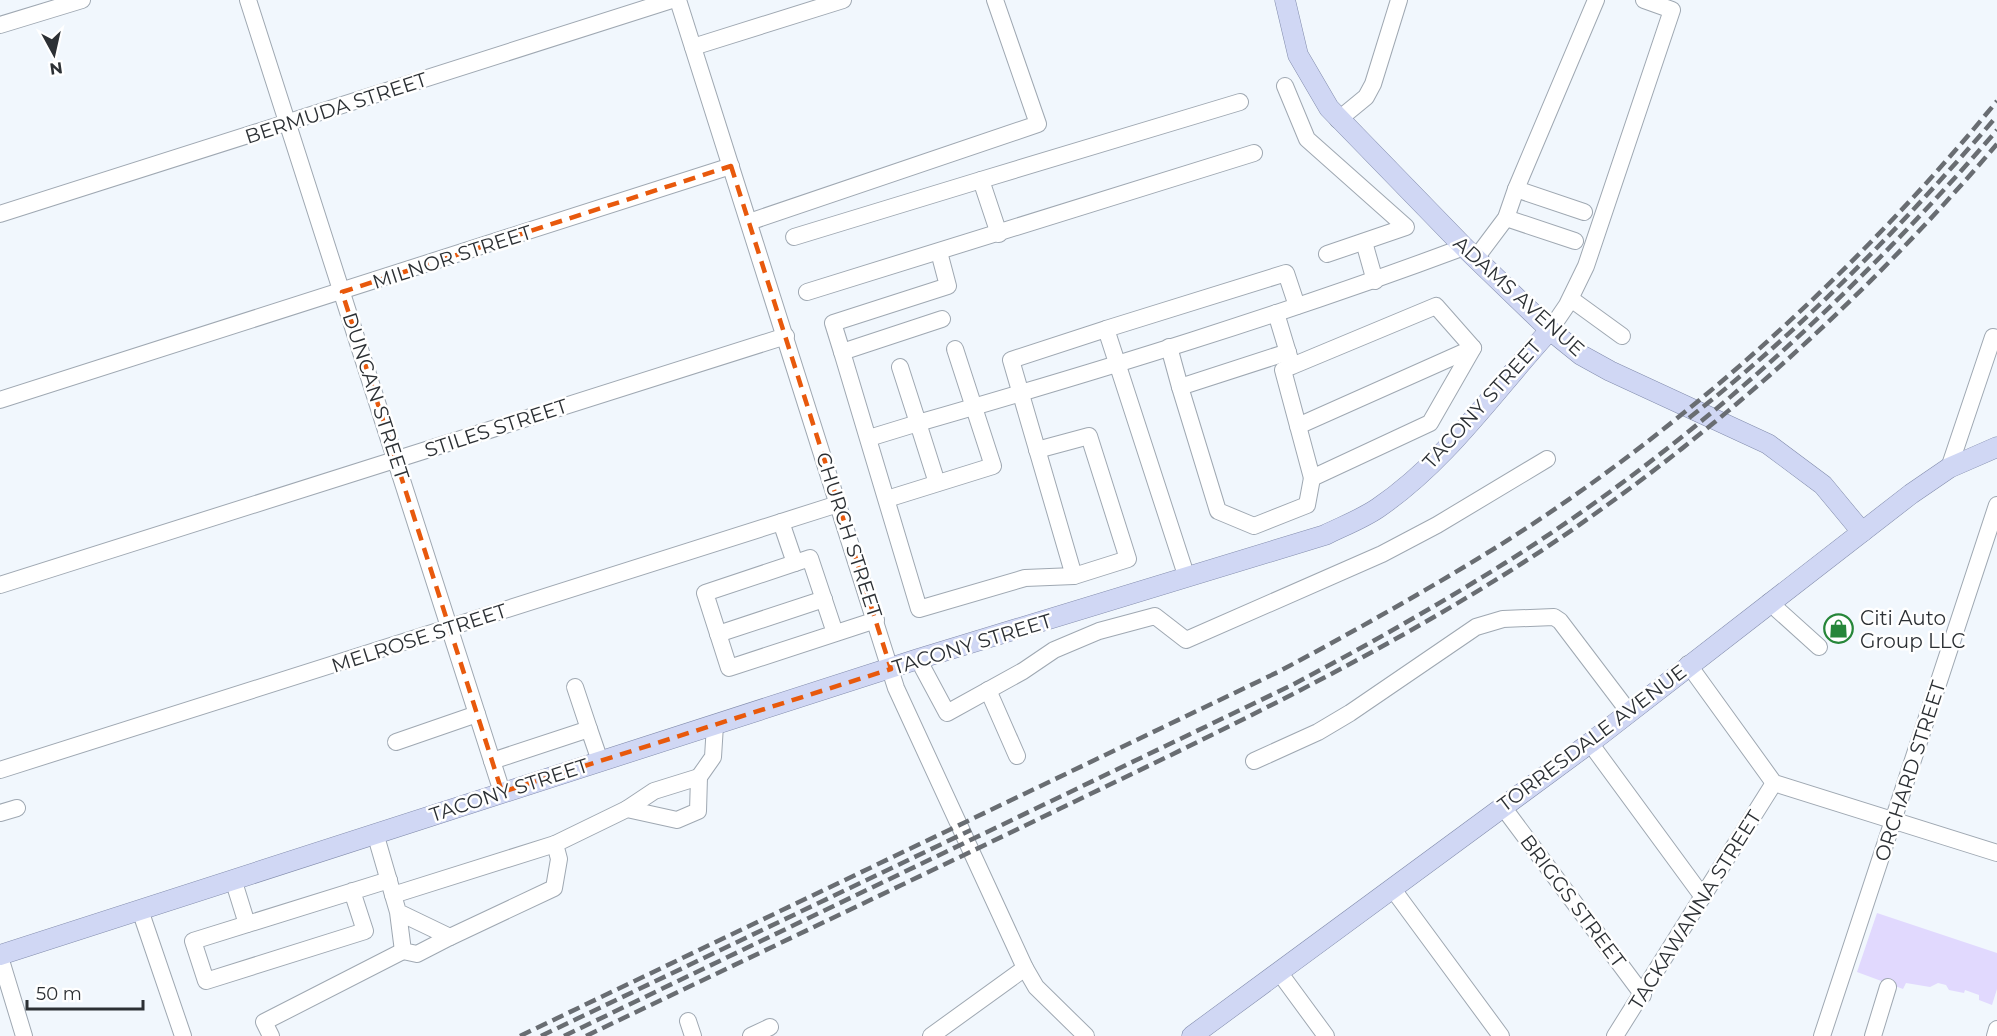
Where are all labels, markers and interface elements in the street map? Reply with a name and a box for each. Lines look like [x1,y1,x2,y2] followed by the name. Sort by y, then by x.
[24,24,84,84] north arrow
[48,58,64,79] text: N
[242,67,431,149] street label: BERMUDA STREET
[369,220,535,294] street label: MILNOR STREET
[1449,231,1589,361] street label: ADAMS AVENUE
[338,309,415,483] street label: DUNCAN STREET
[1418,334,1547,473] street label: TACONY STREET
[422,393,571,462] street label: STILES STREET
[811,449,887,621] street label: CHURCH STREET
[328,598,510,678] street label: MELROSE STREET
[1860,606,1965,653] place label: Citi Auto Group LLC
[889,608,1055,680] street label: TACONY STREET
[1823,613,1855,645] shop icon: Citi Auto Group LLC
[1493,659,1691,817] street label: TORRESDALE AVENUE
[1869,677,1951,864] street label: ORCHARD STREET
[427,753,592,827] street label: TACONY STREET
[1624,805,1767,1014] street label: TACKAWANNA STREET
[1515,830,1631,973] street label: BRIGGS STREET
[27,973,142,1011] scale bar
[36,983,82,1005] text: 50 m

